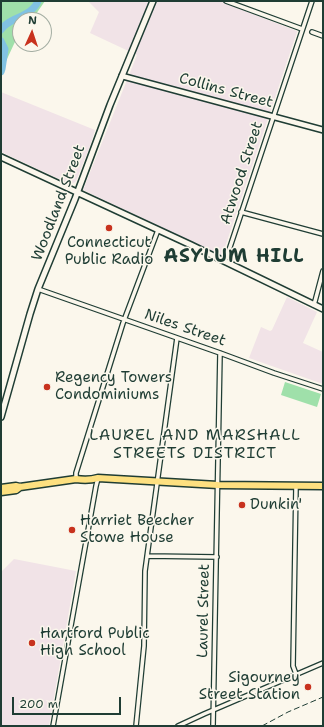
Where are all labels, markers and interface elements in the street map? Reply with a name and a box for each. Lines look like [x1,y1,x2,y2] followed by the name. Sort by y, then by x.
[12,12,52,52] north arrow
[28,13,37,28] text: N
[177,70,275,112] street label: Collins Street
[217,119,267,227] street label: Atwood Street
[29,142,89,264] street label: Woodland Street
[104,223,114,233] marker: Connecticut Public Radio
[65,234,153,269] place label: Connecticut Public Radio
[163,246,305,268] district label: ASYLUM HILL
[142,306,228,350] street label: Niles Street
[55,369,172,404] place label: Regency Towers Condominiums
[42,382,52,392] marker: Regency Towers Condominiums
[89,426,301,464] district label: LAUREL AND MARSHALL STREETS DISTRICT
[250,496,302,514] place label: Dunkin'
[237,500,247,510] marker: Dunkin'
[80,512,194,547] place label: Harriet Beecher Stowe House
[67,525,77,535] marker: Harriet Beecher Stowe House
[194,564,214,658] street label: Laurel Street
[40,625,150,660] place label: Hartford Public High School
[27,638,37,648] marker: Hartford Public High School
[199,669,300,704] place label: Sigourney Street Station
[303,682,313,692] marker: Sigourney Street Station
[14,689,123,715] scale bar
[19,696,58,712] text: 200 m

